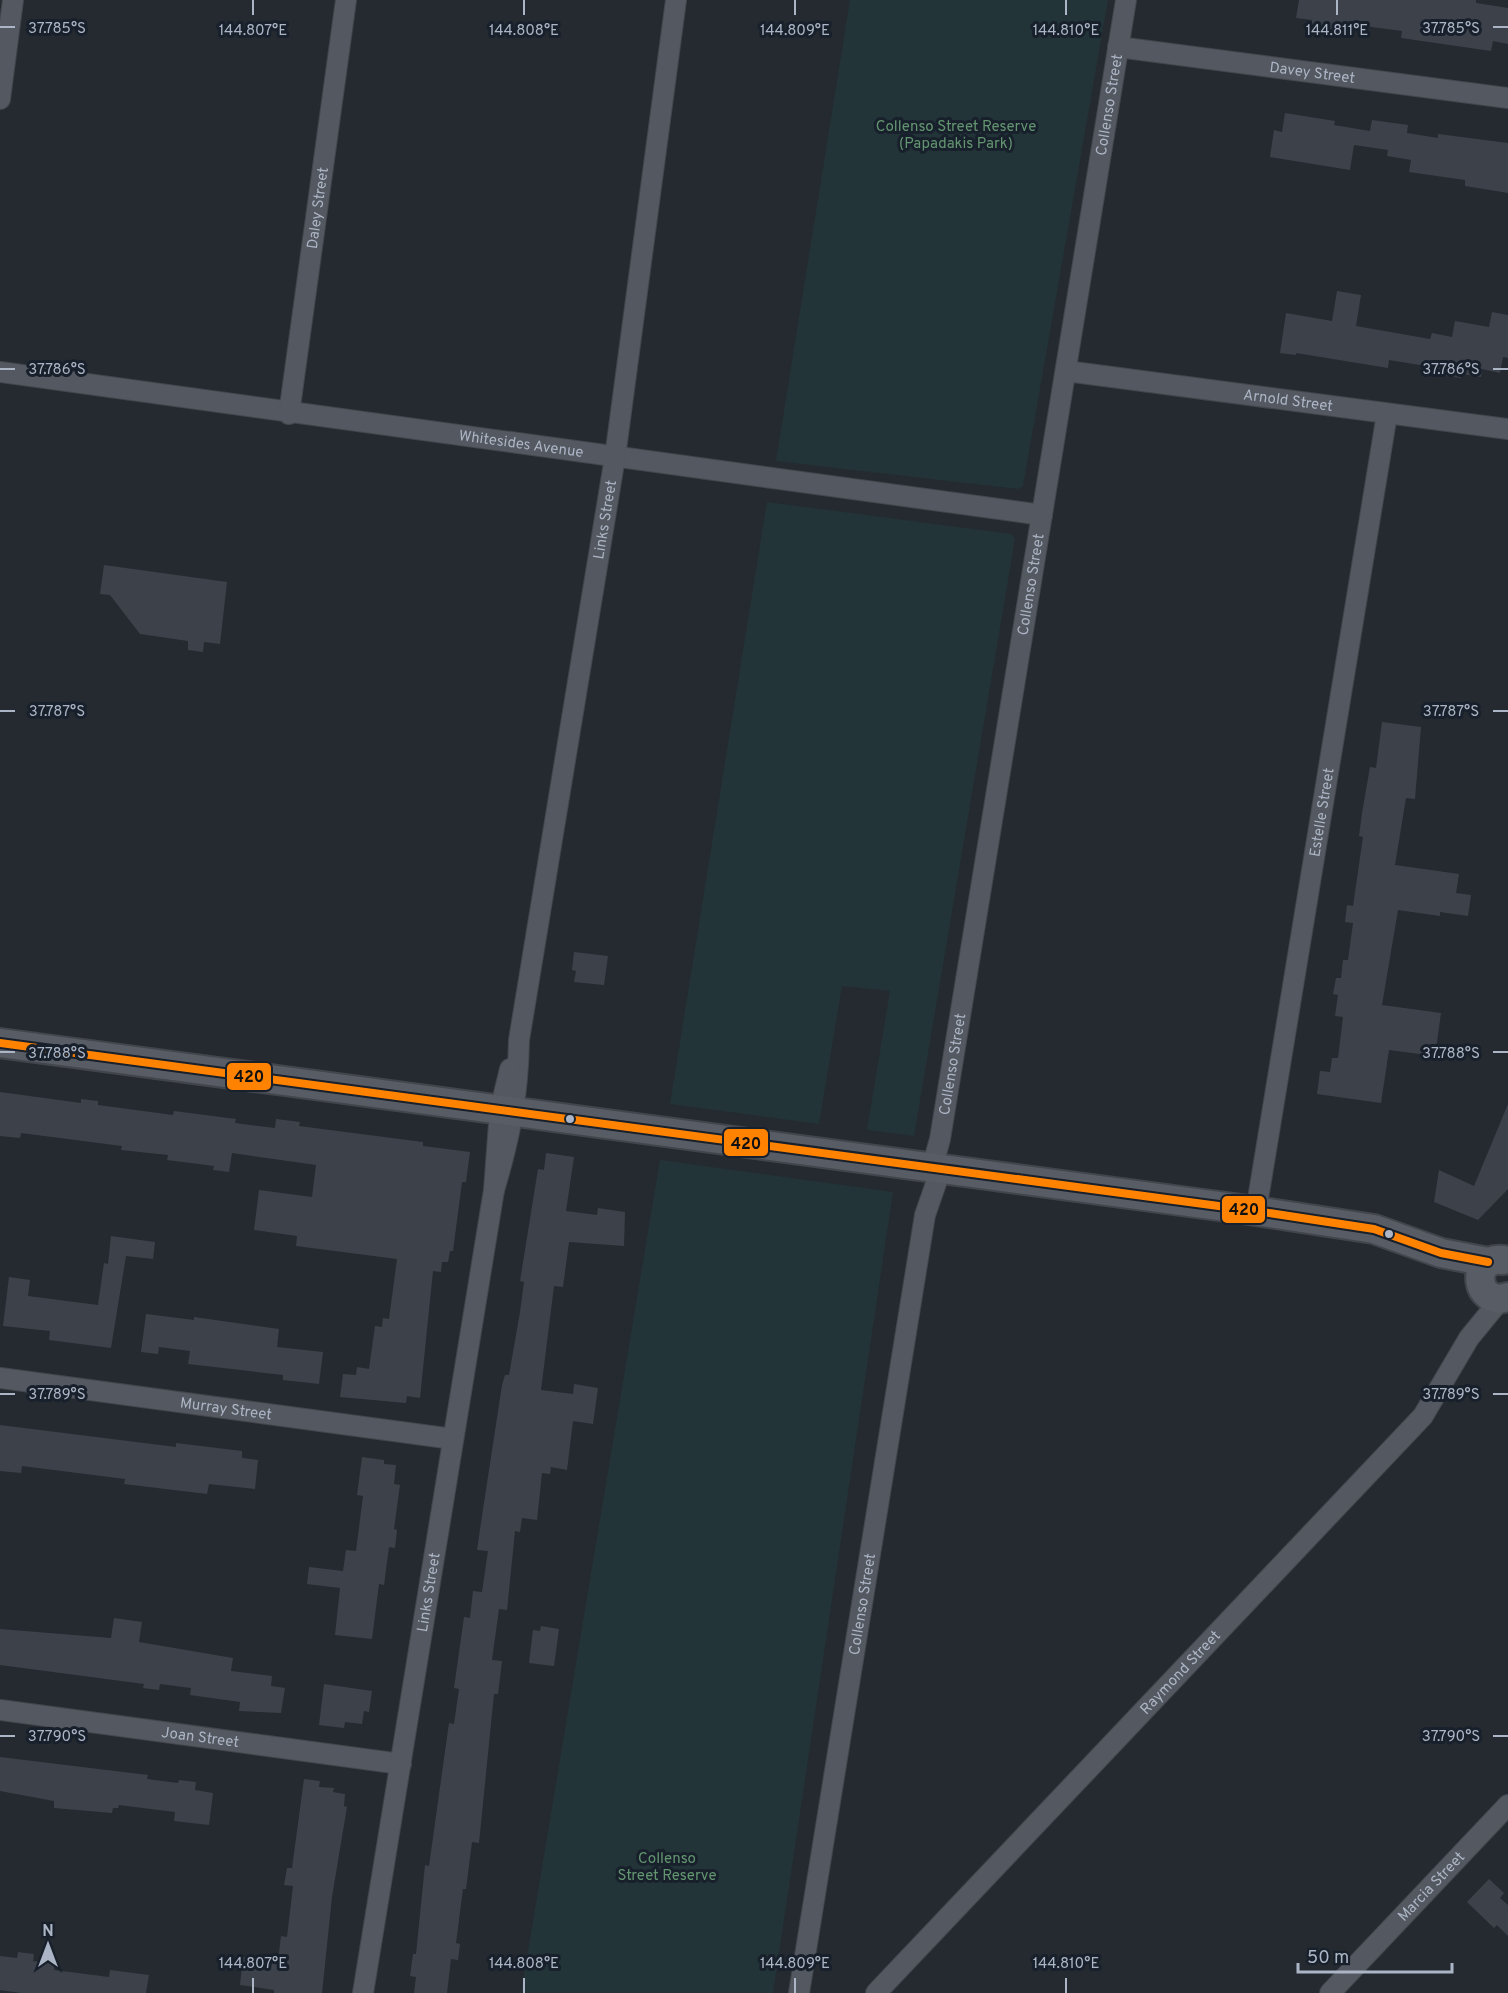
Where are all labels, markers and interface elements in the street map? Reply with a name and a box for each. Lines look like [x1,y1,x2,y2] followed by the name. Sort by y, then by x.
[28,20,86,39] text: 37.785°S
[1422,20,1480,39] text: 37.785°S
[219,22,287,41] text: 144.807°E
[489,22,559,41] text: 144.808°E
[760,22,830,41] text: 144.809°E
[1033,22,1099,41] text: 144.810°E
[1306,22,1368,41] text: 144.811°E
[1093,53,1128,157] street label: Collenso Street
[1268,59,1356,89] street label: Davey Street
[876,118,1036,154] park label: Collenso Street Reserve (Papadakis Park)
[304,166,334,250] street label: Daley Street
[28,361,86,380] text: 37.786°S
[1422,361,1480,380] text: 37.786°S
[1242,386,1334,417] street label: Arnold Street
[457,427,584,463] street label: Whitesides Avenue
[590,479,622,561] street label: Links Street
[1014,532,1050,637] street label: Collenso Street
[29,703,85,722] text: 37.787°S
[1423,703,1479,722] text: 37.787°S
[1306,767,1340,859] street label: Estelle Street
[936,1012,971,1117] street label: Collenso Street
[28,1045,86,1064] text: 37.788°S
[1422,1045,1480,1064] text: 37.788°S
[226,1062,272,1091] line badge: 420
[234,1068,264,1088] text: 420
[564,1113,576,1125] unlabelled marker
[723,1128,769,1157] line badge: 420
[731,1135,761,1155] text: 420
[1221,1195,1266,1224] line badge: 420
[1229,1201,1259,1221] text: 420
[1383,1228,1395,1240] unlabelled marker
[28,1386,86,1405] text: 37.789°S
[1422,1386,1480,1405] text: 37.789°S
[179,1394,273,1426] street label: Murray Street
[414,1551,446,1634] street label: Links Street
[846,1552,881,1657] street label: Collenso Street
[1137,1627,1226,1719] street label: Raymond Street
[160,1724,240,1753] street label: Joan Street
[28,1728,86,1747] text: 37.790°S
[1422,1728,1480,1747] text: 37.790°S
[1395,1848,1470,1926] street label: Marcia Street
[617,1850,717,1886] park label: Collenso Street Reserve
[18,1915,78,1975] north arrow
[42,1922,54,1942] text: N
[1298,1936,1452,1974] scale bar
[1307,1947,1349,1970] text: 50 m
[219,1955,287,1974] text: 144.807°E
[489,1955,559,1974] text: 144.808°E
[760,1955,830,1974] text: 144.809°E
[1033,1955,1099,1974] text: 144.810°E

